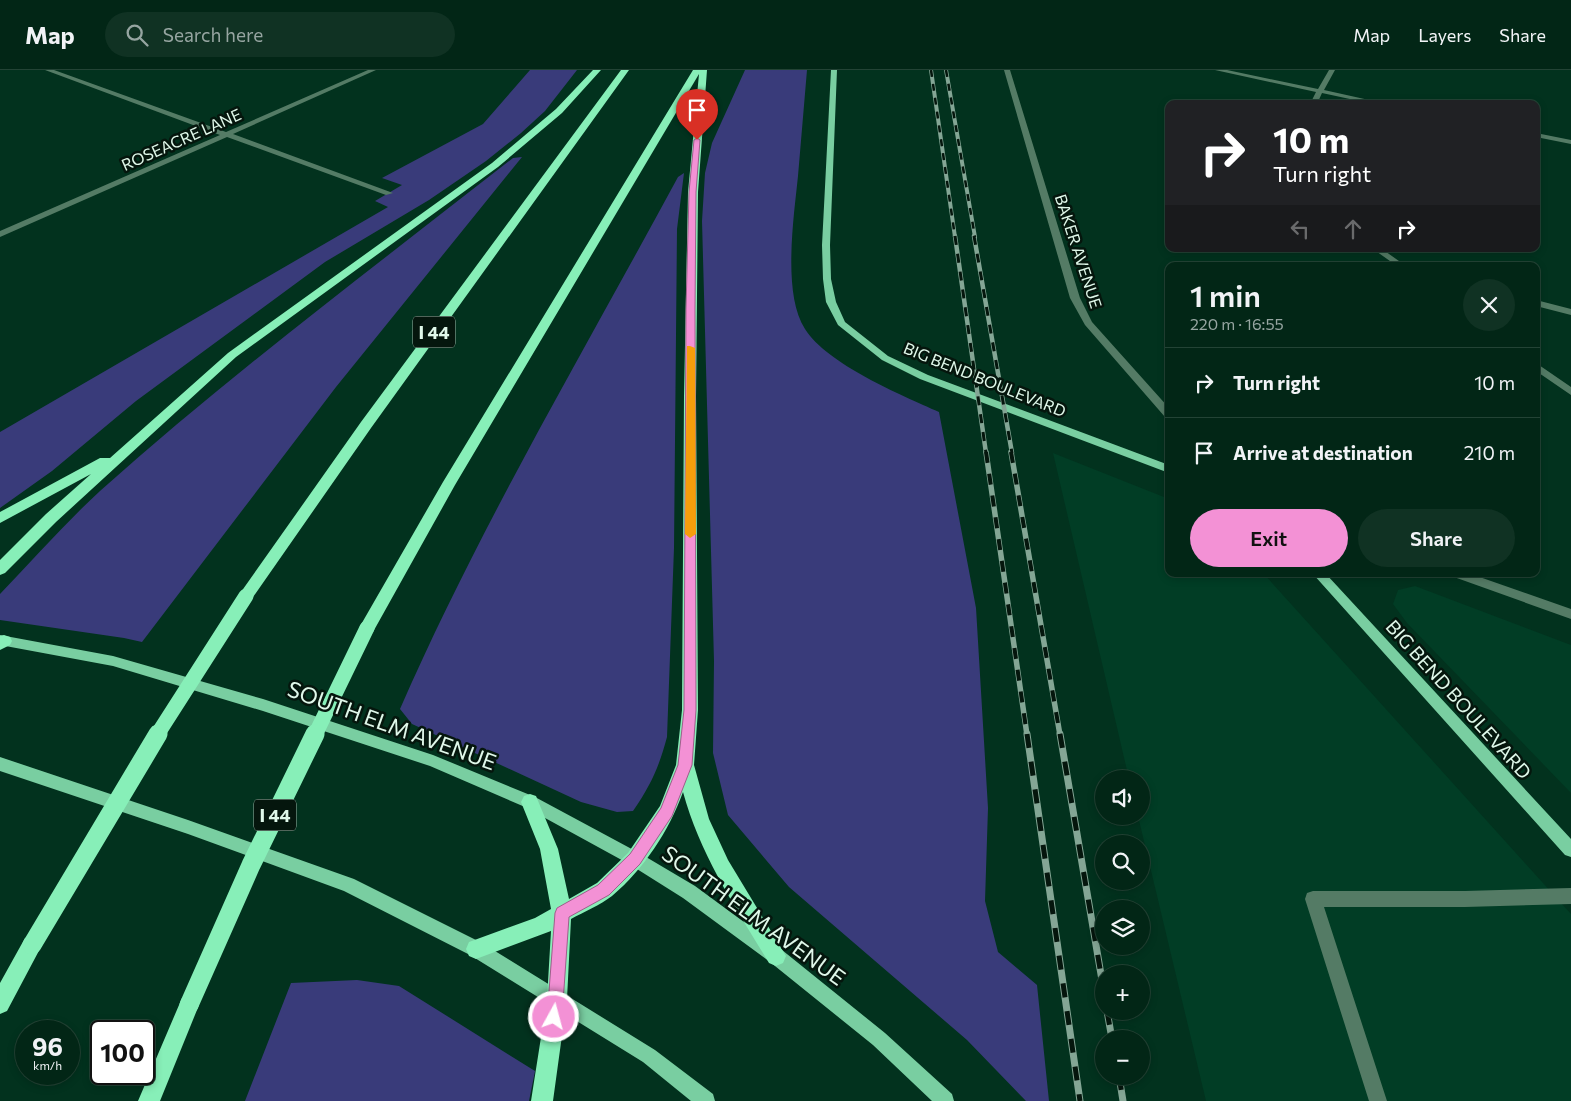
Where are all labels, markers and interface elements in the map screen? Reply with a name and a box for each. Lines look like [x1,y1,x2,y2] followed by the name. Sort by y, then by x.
[105,12,455,57] search box
[25,20,75,49] text: Map
[123,21,151,49] icon: search
[163,23,263,46] text: Search here
[1353,24,1390,46] text: Map
[1418,24,1471,46] text: Layers
[1499,24,1546,46] text: Share
[676,89,718,140] pin
[683,96,711,124] icon: arrive
[118,104,244,174] street label: ROSEACRE LANE
[1273,117,1349,160] text: 10 m
[1190,120,1255,185] icon: right
[1273,160,1371,187] text: Turn right
[1052,191,1106,311] street label: BAKER AVENUE
[1286,215,1314,243] icon: left
[1339,215,1367,243] icon: ahead
[1392,215,1420,243] icon: right
[1190,276,1261,313] text: 1 min
[1463,279,1515,331] button: close
[1190,314,1284,333] text: 220 m · 16:55
[413,316,455,348] road number: I 44
[901,338,1069,420] street label: BIG BEND BOULEVARD
[1190,369,1218,397] icon: right
[1233,371,1320,394] text: Turn right
[1474,371,1515,394] text: 10 m
[1190,439,1218,467] icon: arrive
[1233,441,1413,464] text: Arrive at destination
[1464,441,1515,464] text: 210 m
[1190,509,1348,567] button: Exit
[1358,509,1515,567] button: Share
[1382,615,1536,783] street label: BIG BEND BOULEVARD
[284,675,500,775] street label: SOUTH ELM AVENUE
[1095,770,1150,1085] map controls
[1095,770,1150,825] button: sound
[254,800,296,830] road number: I 44
[1095,835,1150,890] button: search
[657,839,851,991] street label: SOUTH ELM AVENUE
[1095,900,1150,955] button: layers
[1095,965,1150,1020] button: +
[527,990,579,1042] position arrow
[90,1020,155,1085] speed limit sign: 100
[1095,1030,1150,1085] button: −
[32,1031,63,1061] text: 96
[33,1058,62,1072] text: km/h

